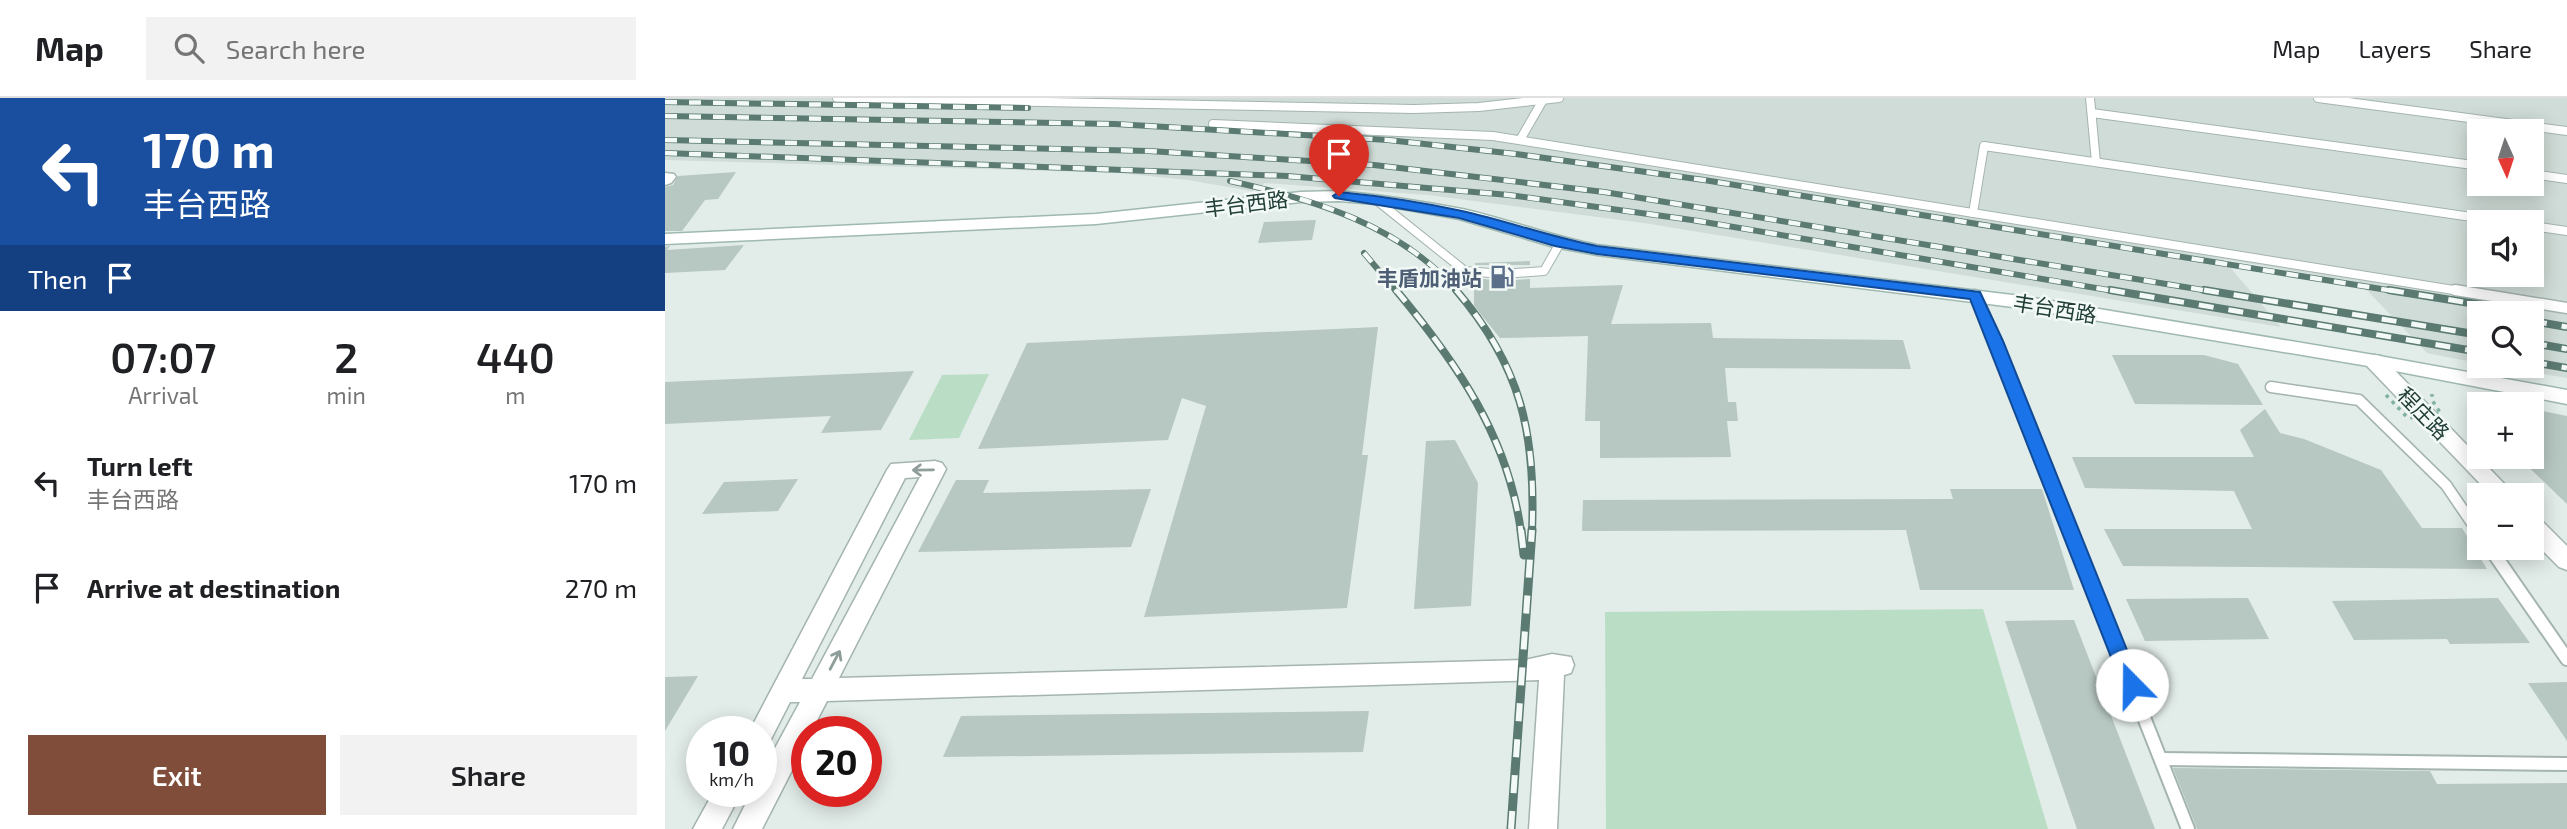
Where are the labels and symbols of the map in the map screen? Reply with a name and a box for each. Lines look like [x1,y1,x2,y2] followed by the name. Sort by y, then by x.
[2467,119,2545,196] north arrow
[1309,124,1369,196] pin
[1203,185,1289,221] street label: 丰台西路
[1488,263,1516,291] fuel station icon: 丰盾加油站
[1377,265,1482,290] place label: 丰盾加油站
[2012,289,2098,327] street label: 丰台西路
[2393,382,2455,444] street label: 程庄路
[912,463,935,476] one-way arrow
[2095,648,2169,722] position arrow
[828,650,842,671] one-way arrow
[791,716,882,807] speed limit sign: 20

